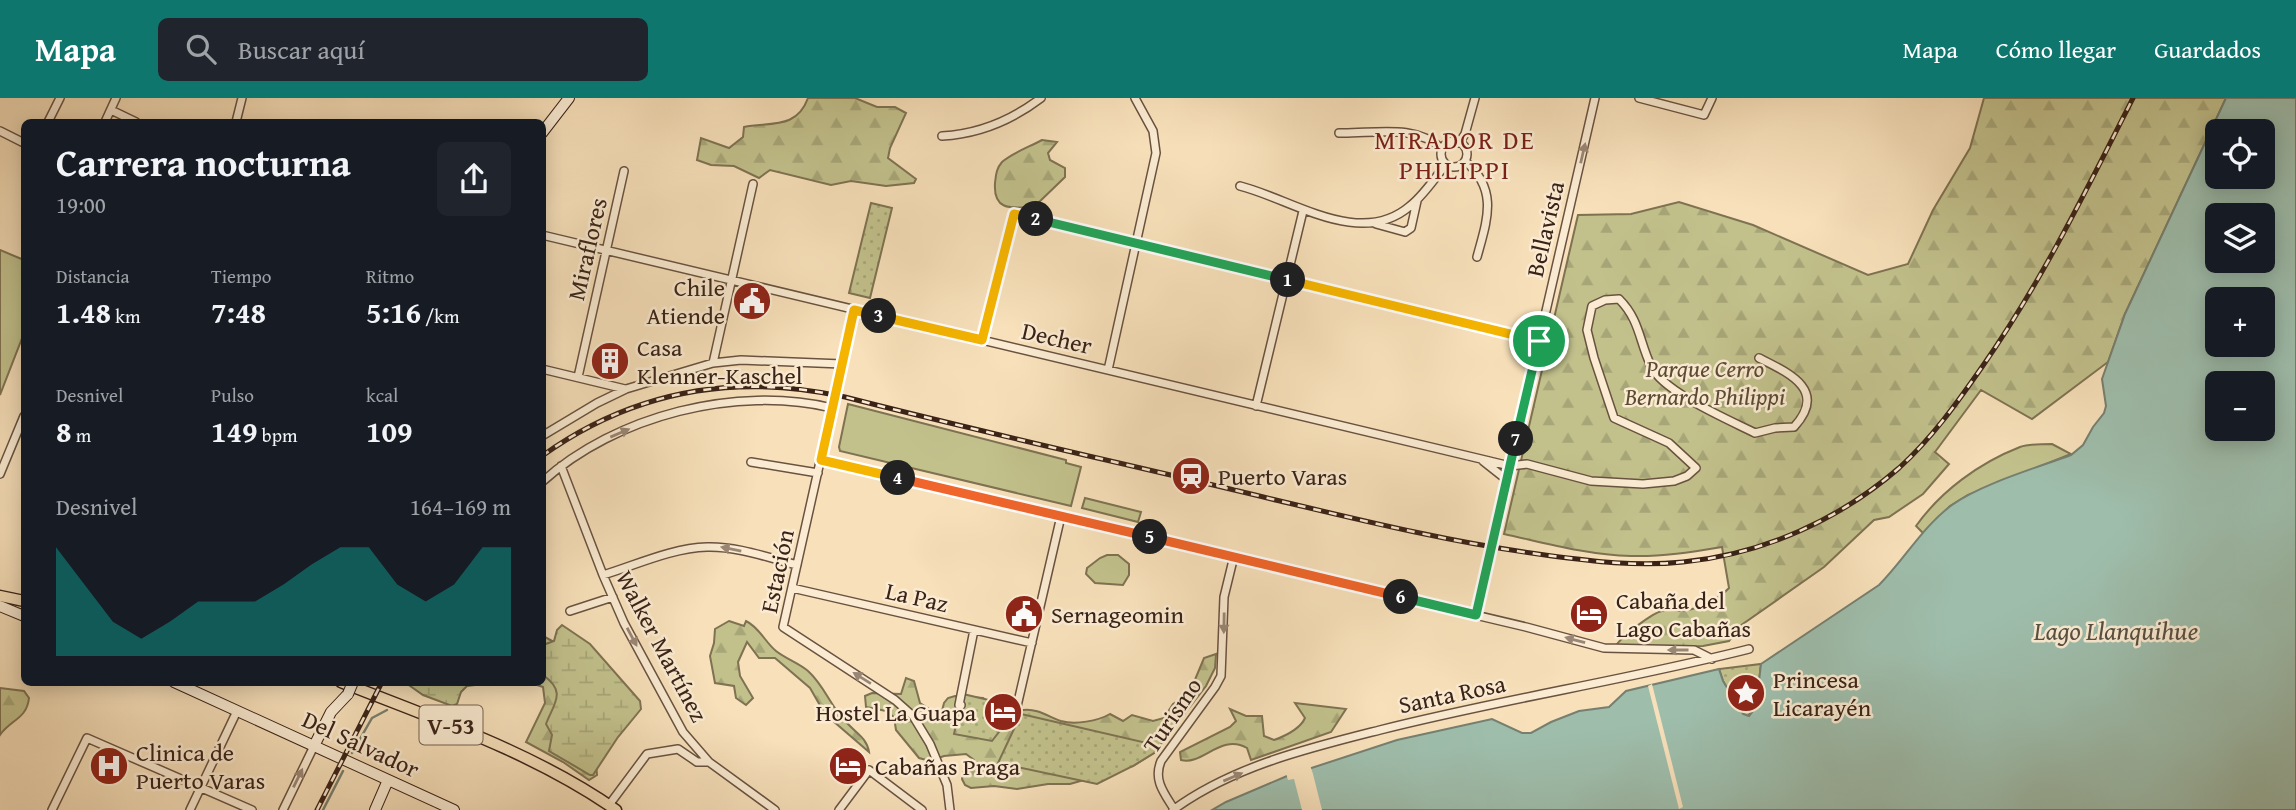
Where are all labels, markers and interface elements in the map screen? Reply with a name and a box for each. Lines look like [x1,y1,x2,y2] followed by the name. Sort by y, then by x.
[158,18,648,81] search box
[35,25,116,73] text: Mapa
[182,30,220,68] icon: search
[238,30,365,69] text: Buscar aquí
[1902,32,1958,67] text: Mapa
[1996,32,2116,67] text: Cómo llegar
[2154,32,2261,67] text: Guardados
[2205,119,2275,441] map controls
[2205,119,2275,189] button: locate
[1374,120,1536,189] district label: MIRADOR DE PHILIPPI
[56,134,351,190] text: Carrera nocturna
[437,142,511,216] button: share
[1577,142,1588,164] one-way arrow
[1517,177,1573,280] street label: Bellavista
[56,188,106,221] text: 19:00
[558,194,616,304] street label: Miraflores
[1018,202,1054,236] pin: 2
[2205,203,2275,273] button: layers
[1031,204,1040,232] text: 2
[56,262,130,290] text: Distancia
[211,262,271,290] text: Tiempo
[366,262,414,290] text: Ritmo
[1270,262,1306,298] pin: 1
[1283,265,1292,293] text: 1
[646,270,725,333] place label: Chile Atiende
[731,280,773,322] public building icon: Chile Atiende
[2205,287,2275,357] button: +
[56,290,111,334] text: 1.48
[211,290,266,334] text: 7:48
[366,290,421,334] text: 5:16
[862,298,896,333] pin: 3
[874,301,883,329] text: 3
[111,302,140,330] text: km
[421,302,459,330] text: /km
[1509,311,1569,371] pin
[1019,313,1096,363] street label: Decher
[1520,322,1558,360] icon: arrive
[637,330,803,393] place label: Casa Klenner-Kaschel
[589,340,631,382] building icon: Casa Klenner-Kaschel
[1624,351,1785,414] park label: Parque Cerro Bernardo Philippi
[2205,371,2275,441] button: −
[56,381,123,409] text: Desnivel
[211,381,254,409] text: Pulso
[366,381,398,409] text: kcal
[56,409,72,453] text: 8
[211,409,258,453] text: 149
[366,409,413,453] text: 109
[72,421,91,449] text: m
[258,421,297,449] text: bpm
[1498,422,1534,456] pin: 7
[1511,424,1520,452] text: 7
[610,428,631,439] one-way arrow
[1170,455,1212,497] station icon: Puerto Varas
[1218,459,1347,494] place label: Puerto Varas
[880,460,916,496] pin: 4
[893,463,902,491] text: 4
[56,490,137,523] text: Desnivel
[410,490,511,523] text: 164–169 m
[1132,520,1168,555] pin: 5
[1145,522,1154,550] text: 5
[751,525,803,616] street label: Estación
[720,544,742,555] one-way arrow
[607,564,717,728] street label: Walker Martínez
[882,573,952,621] street label: La Paz
[1384,580,1418,614] pin: 6
[1396,582,1405,610] text: 6
[1616,583,1751,646] place label: Cabaña del Lago Cabañas
[1003,593,1045,635] public building icon: Sernageomin
[1568,593,1610,635] hotel icon: Cabaña del Lago Cabañas
[1051,597,1184,632] place label: Sernageomin
[2033,611,2198,650] water label: Lago Llanquihue
[1218,613,1229,635] one-way arrow
[626,627,637,647] one-way arrow
[1564,635,1585,645] one-way arrow
[1667,644,1689,656] one-way arrow
[1773,662,1872,725] place label: Princesa Licarayén
[1395,665,1509,722] street label: Santa Rosa
[1134,670,1210,760] street label: Turismo
[852,672,872,685] one-way arrow
[1725,672,1767,714] place icon: Princesa Licarayén
[982,691,1024,733] hotel icon: Hostel La Guapa
[815,695,977,730] place label: Hostel La Guapa
[297,702,425,786] street label: Del Salvador
[420,706,482,744] road number: V-53
[136,735,265,798] place label: Clinica de Puerto Varas
[88,745,130,787] hospital icon: Clinica de Puerto Varas
[827,745,869,787] hotel icon: Cabañas Praga
[875,749,1021,784] place label: Cabañas Praga
[293,768,304,788] one-way arrow
[1223,771,1244,782] one-way arrow

